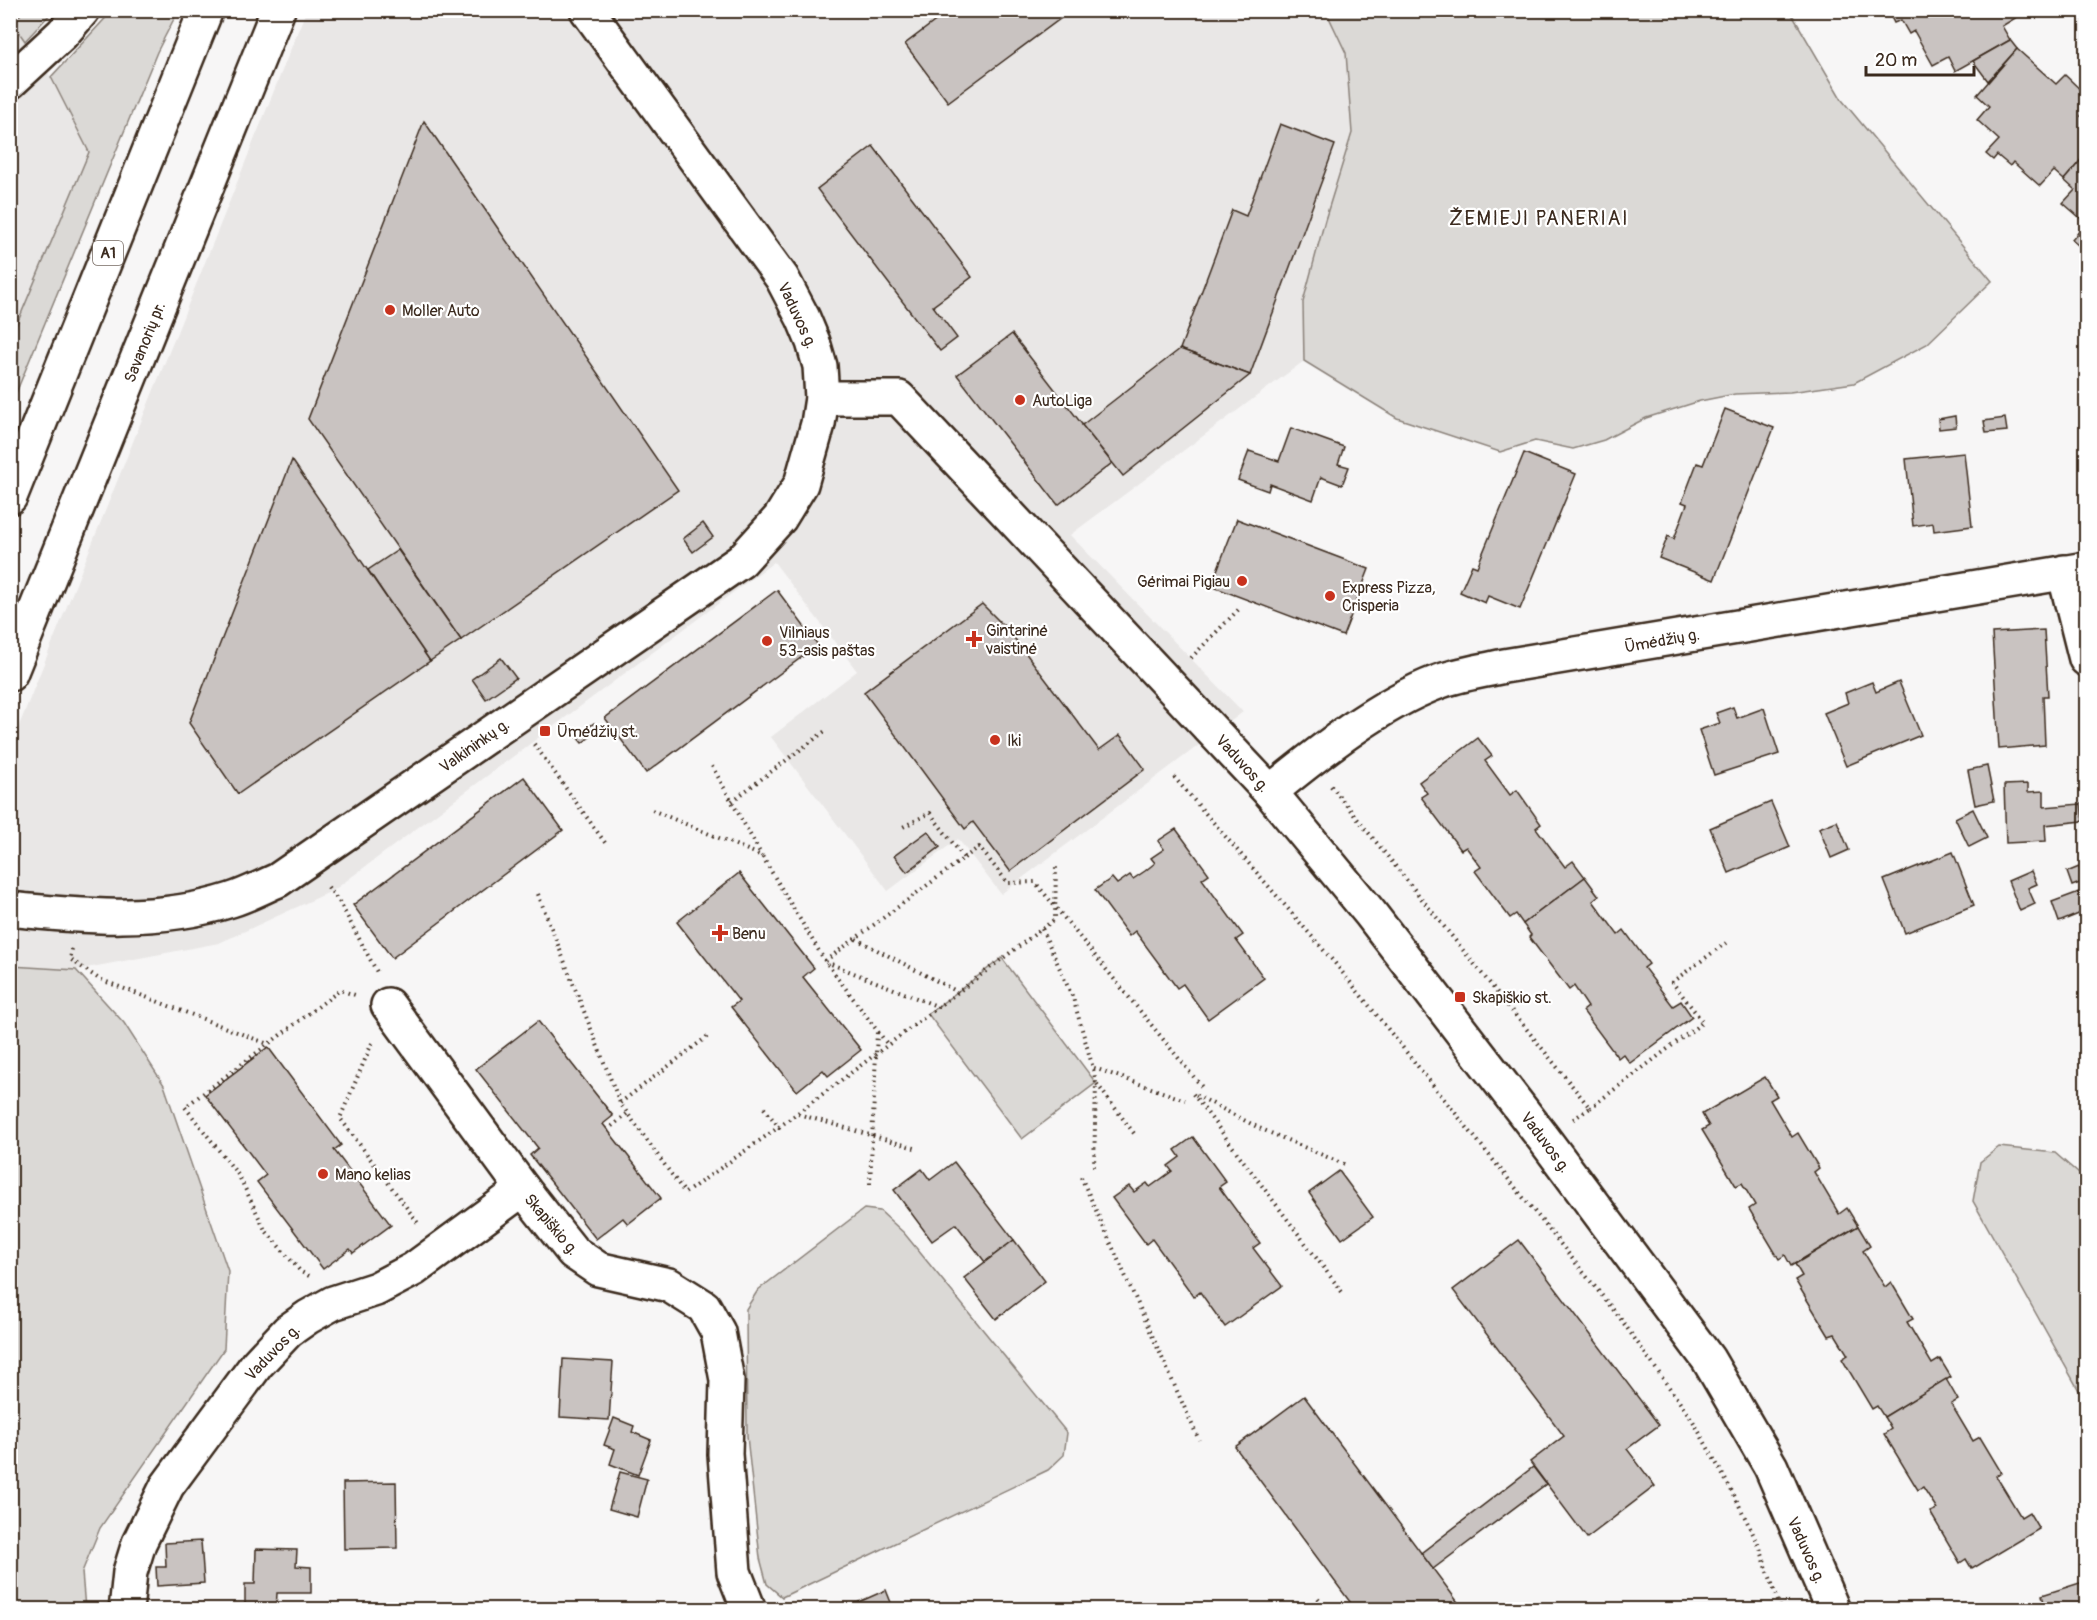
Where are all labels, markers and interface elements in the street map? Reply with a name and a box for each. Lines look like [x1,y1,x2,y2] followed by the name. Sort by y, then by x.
[1866,39,1974,77] scale bar
[1875,49,1917,72] text: 20 m
[1449,206,1629,231] district label: ŽEMIEJI PANERIAI
[93,241,123,265] road number: A1
[773,279,821,352] street label: Vaduvos g.
[120,299,170,386] street label: Savanorių pr.
[402,301,480,321] place label: Moller Auto
[383,303,397,317] marker: Moller Auto
[1032,391,1092,411] place label: AutoLiga
[1013,393,1027,407] marker: AutoLiga
[1137,572,1230,592] place label: Gėrimai Pigiau
[1235,574,1249,588] marker: Gėrimai Pigiau
[1342,578,1436,616] place label: Express Pizza, Crisperia
[1323,589,1337,603] marker: Express Pizza, Crisperia
[985,621,1048,659] place label: Gintarinė vaistinė
[779,623,875,661] place label: Vilniaus 53-asis paštas
[1623,625,1701,657] street label: Ūmėdžių g.
[967,632,981,646] marker: Gintarinė vaistinė
[760,634,774,648] marker: Vilniaus 53-asis paštas
[436,714,513,777] street label: Valkininkų g.
[557,722,638,742] place label: Ūmėdžių st.
[538,724,552,738] marker: Ūmėdžių st.
[1007,731,1021,751] place label: Iki
[1211,731,1273,797] street label: Vaduvos g.
[988,733,1002,747] marker: Iki
[732,924,766,944] place label: Benu
[713,926,727,940] marker: Benu
[1472,988,1552,1008] place label: Skapiškio st.
[1453,990,1467,1004] marker: Skapiškio st.
[1516,1108,1575,1177] street label: Vaduvos g.
[335,1165,411,1185] place label: Mano kelias
[316,1167,330,1181] marker: Mano kelias
[520,1190,583,1259] street label: Skapiškio g.
[241,1320,305,1385] street label: Vaduvos g.
[1783,1514,1830,1587] street label: Vaduvos g.

